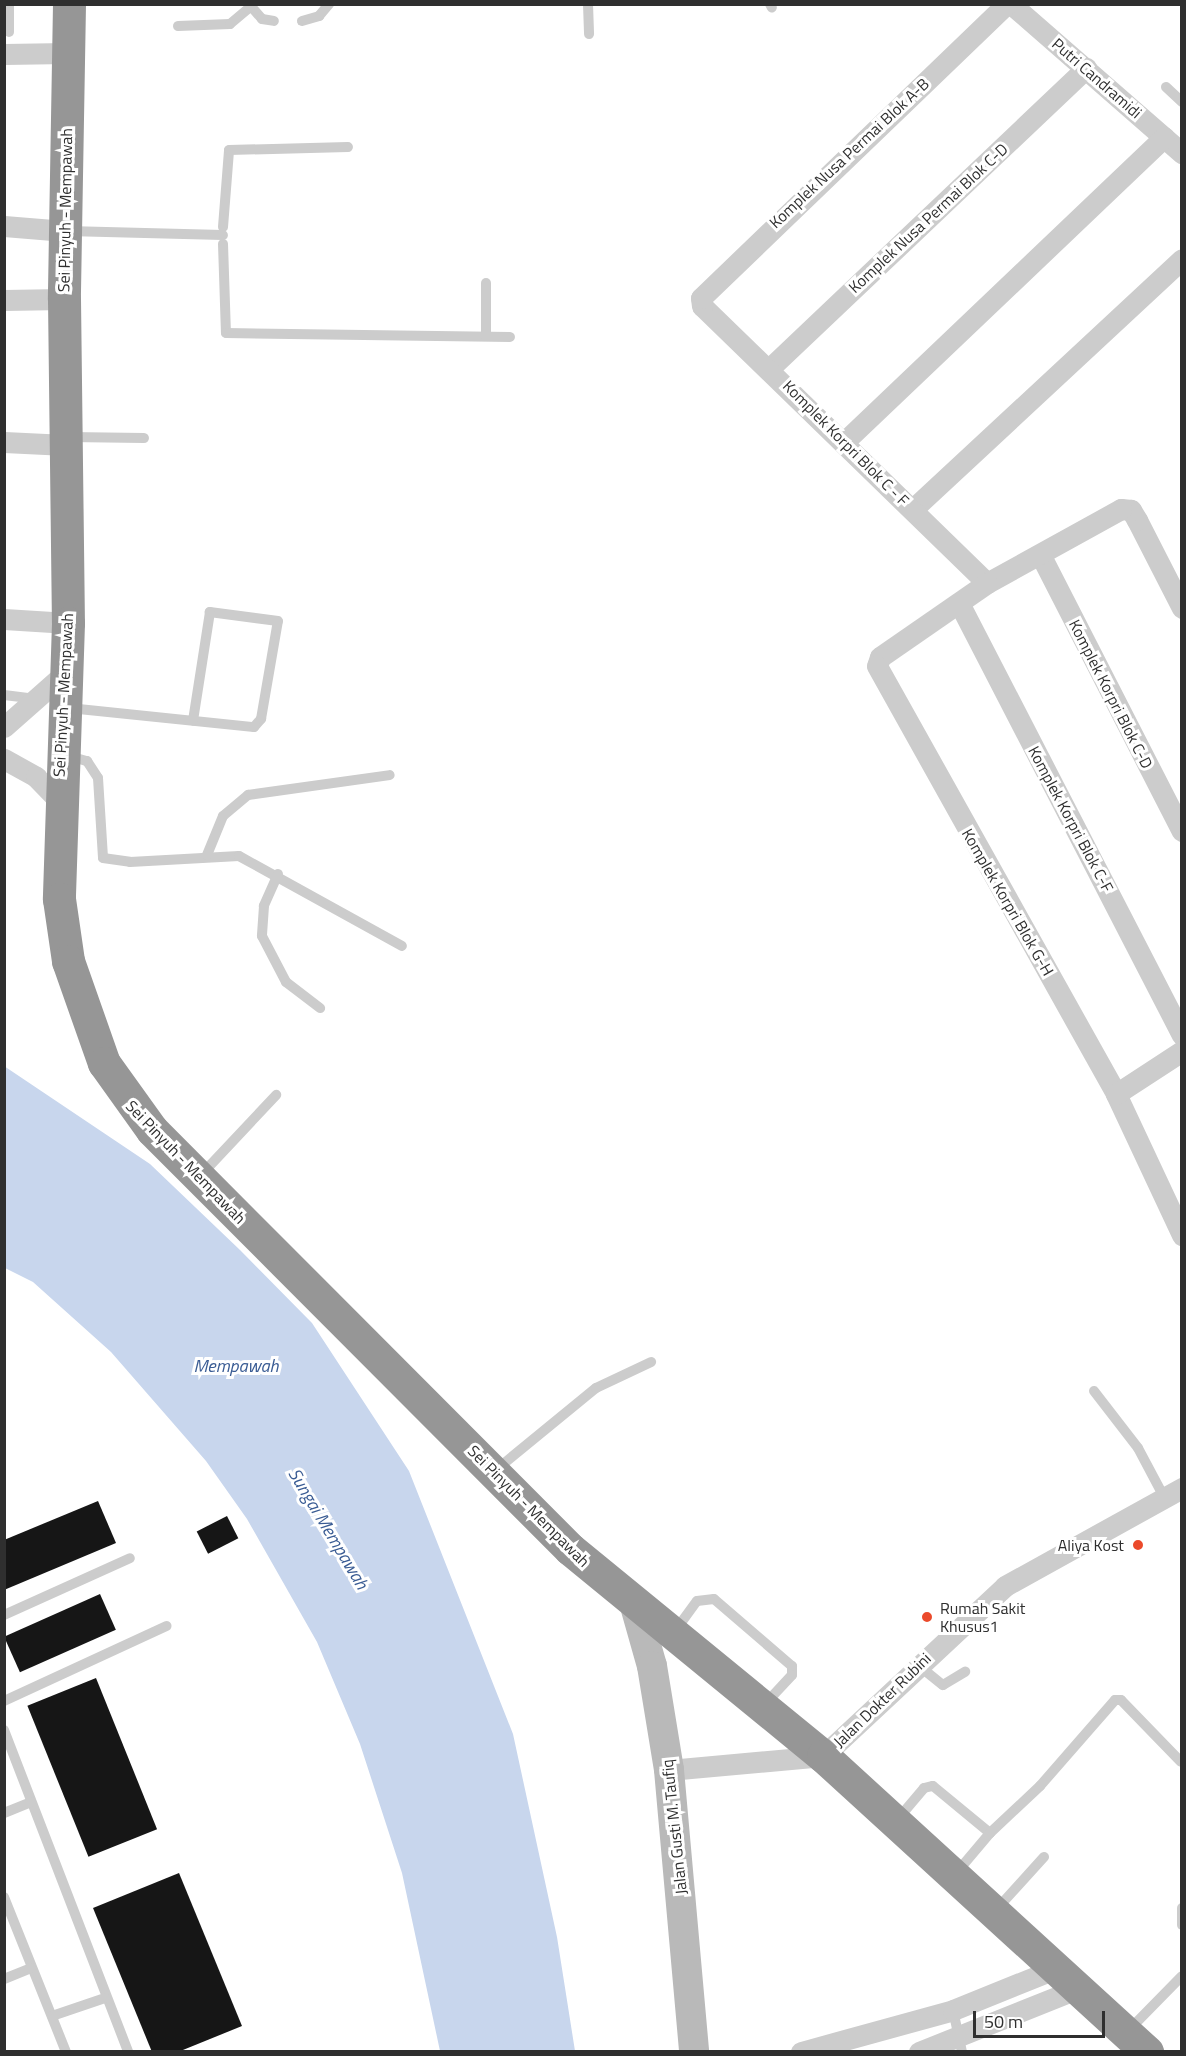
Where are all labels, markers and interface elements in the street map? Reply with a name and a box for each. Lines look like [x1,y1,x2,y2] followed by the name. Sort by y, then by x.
[1048,34,1146,122] street label: Putri Candramidi
[765,74,933,232] street label: Komplek Nusa Permai Blok A-B
[54,128,76,292] street label: Sei Pinyuh - Mempawah
[844,139,1012,297] street label: Komplek Nusa Permai Blok C-D
[779,376,913,510] street label: Komplek Korpri Blok C - F
[49,613,77,777] street label: Sei Pinyuh - Mempawah
[1065,616,1157,772] street label: Komplek Korpri Blok C-D
[1024,743,1118,895] street label: Komplek Korpri Blok C-F
[958,825,1058,979] street label: Komplek Korpri Blok G-H
[122,1096,250,1228] street label: Sei Pinyuh - Mempawah
[193,1355,279,1377] water label: Mempawah
[464,1441,594,1571] street label: Sei Pinyuh - Mempawah
[283,1465,373,1593] water label: Sungai Mempawah
[1058,1535,1124,1555] place label: Aliya Kost
[1129,1536,1147,1554] marker: Aliya Kost
[940,1598,1025,1636] place label: Rumah Sakit Khusus1
[918,1608,936,1626] marker: Rumah Sakit Khusus1
[829,1649,935,1751] street label: Jalan Dokter Rubini
[657,1758,691,1896] street label: Jalan Gusti M. Taufiq
[976,1999,1108,2037] scale bar
[984,2008,1023,2035] text: 50 m

